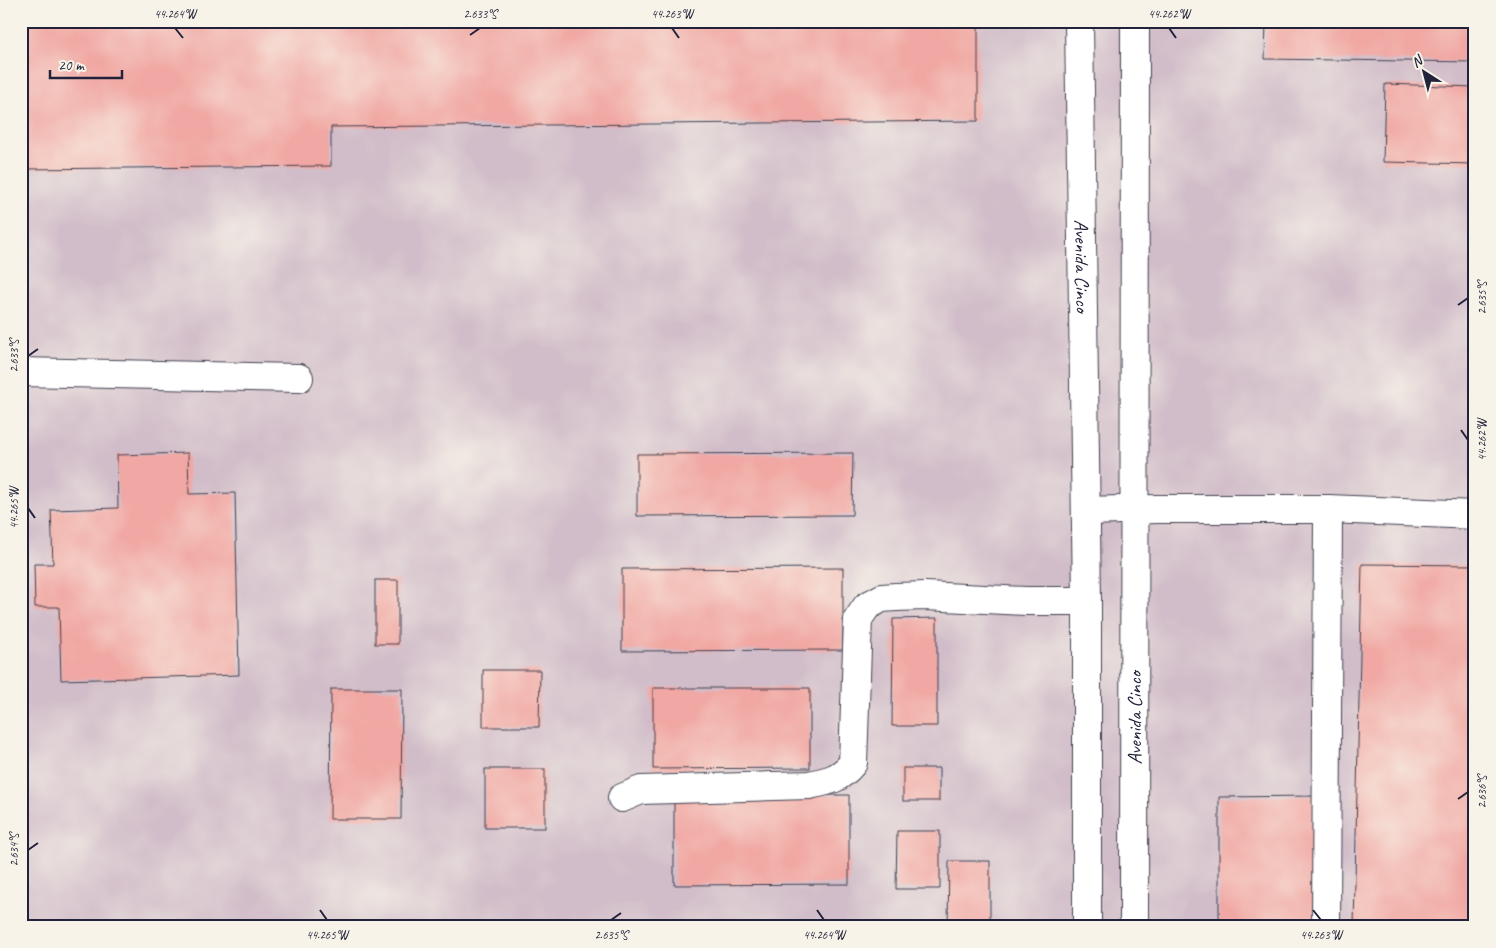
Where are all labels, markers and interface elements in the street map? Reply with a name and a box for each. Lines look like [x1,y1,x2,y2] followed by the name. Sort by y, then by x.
[154,6,198,22] text: 44.264°W
[463,6,499,22] text: 2.633°S
[651,6,695,22] text: 44.263°W
[1148,6,1192,22] text: 44.262°W
[50,48,122,80] scale bar
[1398,48,1448,98] north arrow
[1408,51,1427,71] text: N
[58,56,85,75] text: 20 m
[1069,219,1096,315] street label: Avenida Cinco
[1474,279,1490,315] text: 2.635°S
[6,337,22,373] text: 2.633°S
[1474,417,1490,461] text: 44.262°W
[6,485,22,529] text: 44.265°W
[1122,670,1147,765] street label: Avenida Cinco
[1474,773,1490,809] text: 2.636°S
[6,831,22,867] text: 2.634°S
[306,927,350,943] text: 44.265°W
[594,927,630,943] text: 2.635°S
[803,927,847,943] text: 44.264°W
[1300,927,1344,943] text: 44.263°W

